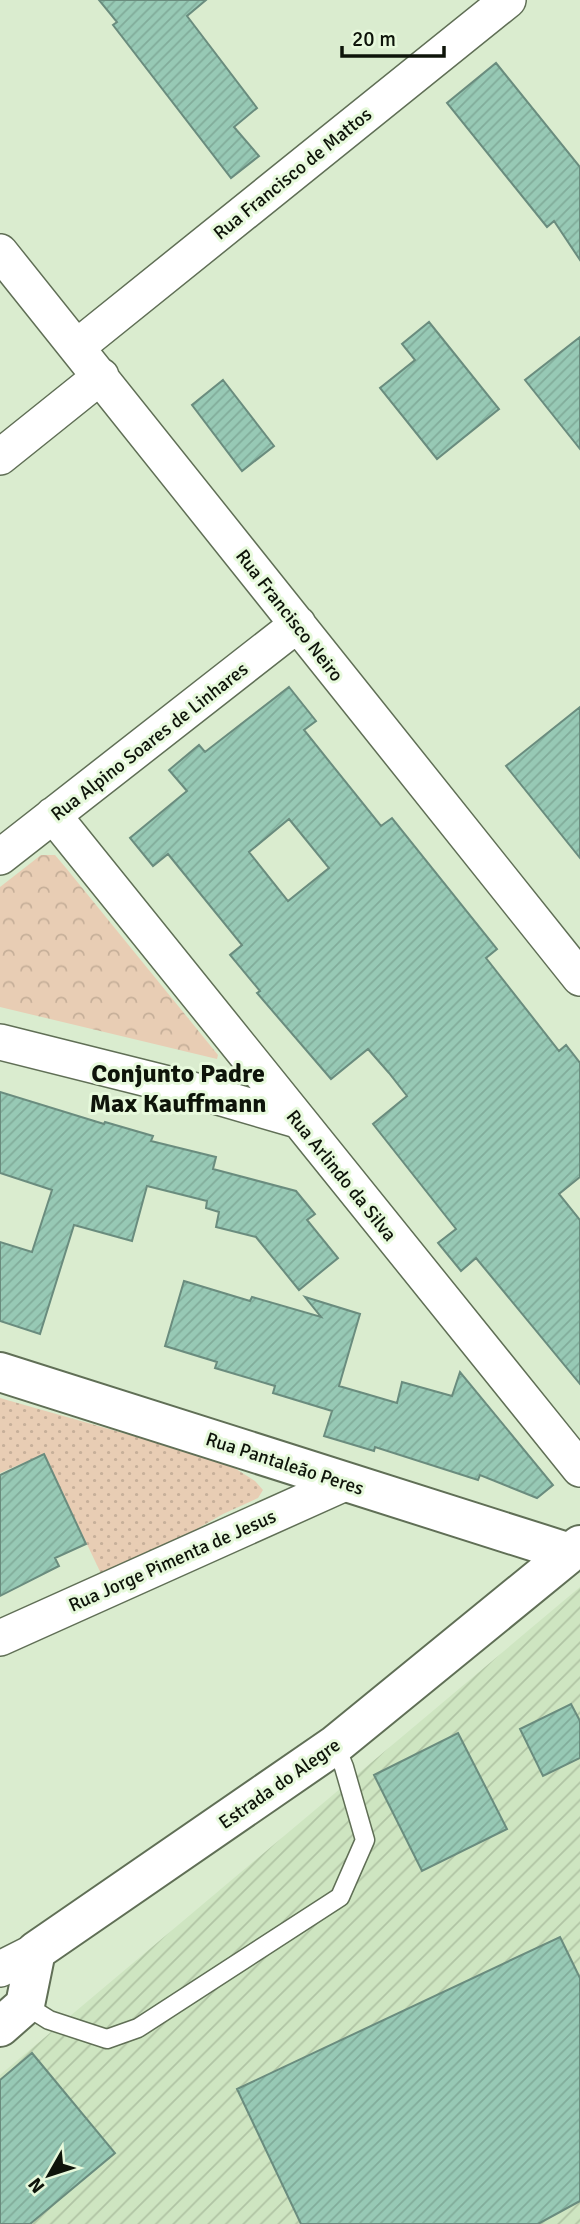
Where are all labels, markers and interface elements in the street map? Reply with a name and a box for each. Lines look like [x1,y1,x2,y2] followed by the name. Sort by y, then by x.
[342,14,444,58] scale bar
[352,26,396,52] text: 20 m
[209,102,377,245] street label: Rua Francisco de Mattos
[230,545,348,687] street label: Rua Francisco Neiro
[46,657,253,826] street label: Rua Alpino Soares de Linhares
[89,1058,267,1120] district label: Conjunto Padre Max Kauffmann
[281,1105,402,1246] street label: Rua Arlindo da Silva
[203,1427,367,1501] street label: Rua Pantaleão Peres
[65,1504,280,1618] street label: Rua Jorge Pimenta de Jesus
[214,1733,345,1835] street label: Estrada do Alegre
[14,2140,84,2210] north arrow
[23,2172,50,2198] text: N

